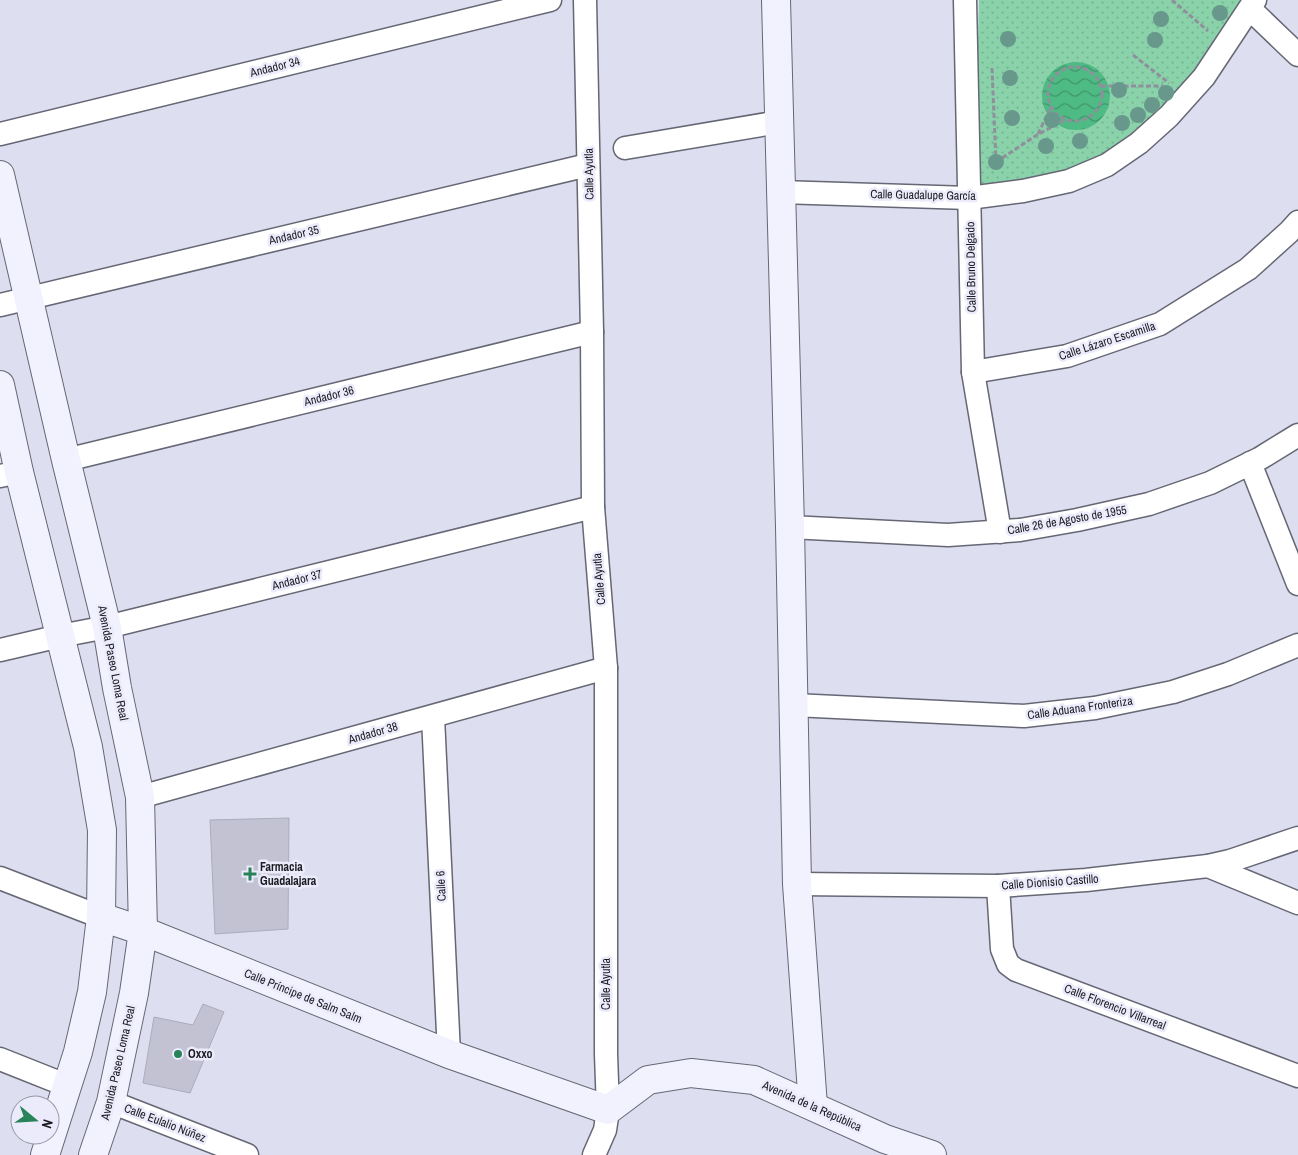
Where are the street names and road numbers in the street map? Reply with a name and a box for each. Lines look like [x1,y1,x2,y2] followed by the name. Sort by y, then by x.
[247,53,302,81] street label: Andador 34
[581,147,597,200] street label: Calle Ayutla
[870,186,976,204] street label: Calle Guadalupe García
[266,221,321,249] street label: Andador 35
[962,221,980,313] street label: Calle Bruno Delgado
[1057,318,1158,364] street label: Calle Lázaro Escamilla
[301,382,356,410] street label: Andador 36
[1006,502,1128,538] street label: Calle 26 de Agosto de 1955
[589,552,609,605] street label: Calle Ayutla
[269,566,324,594] street label: Andador 37
[94,603,132,722] street label: Avenida Paseo Loma Real
[1026,693,1134,723] street label: Calle Aduana Fronteriza
[345,718,400,748] street label: Andador 38
[432,870,450,902] street label: Calle 6
[1001,871,1099,893] street label: Calle Dionisio Castillo
[598,958,614,1010] street label: Calle Ayutla
[242,965,364,1027] street label: Calle Príncipe de Salm Salm
[1062,980,1168,1034] street label: Calle Florencio Villarreal
[97,1004,139,1123] street label: Avenida Paseo Loma Real
[759,1077,865,1135] street label: Avenida de la República
[122,1100,208,1146] street label: Calle Eulalio Núñez

